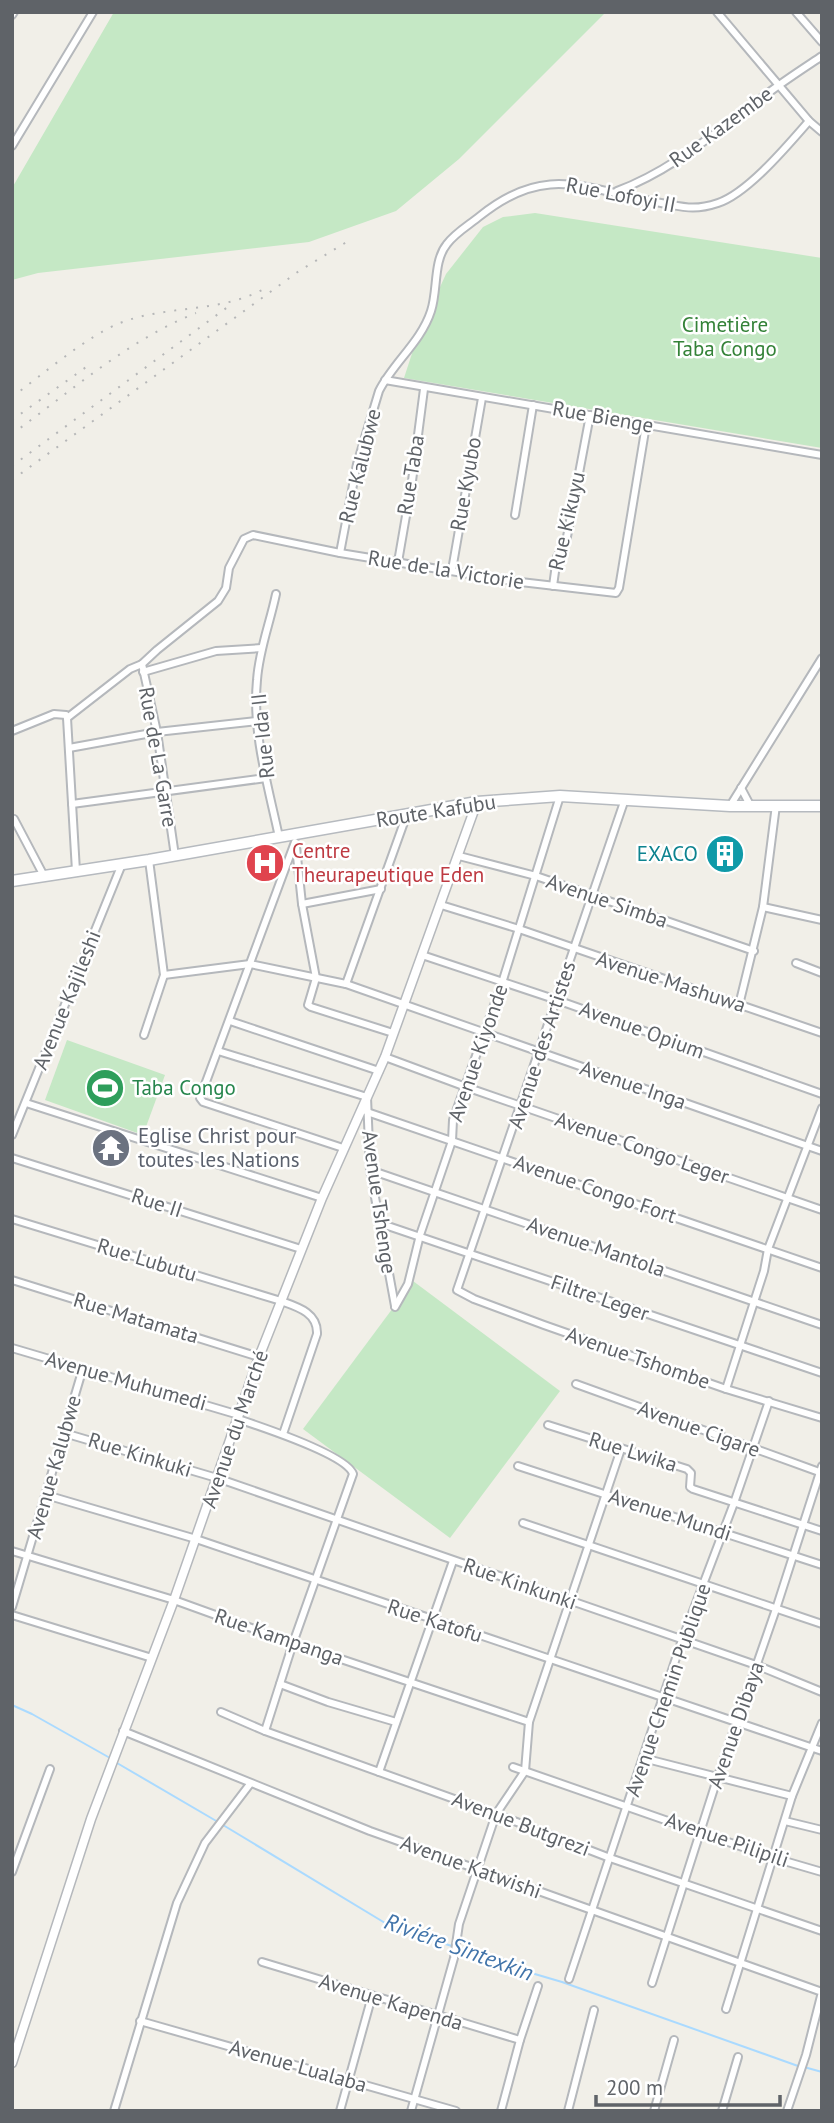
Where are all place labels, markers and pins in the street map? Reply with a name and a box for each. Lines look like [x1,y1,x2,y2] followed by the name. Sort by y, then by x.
[704,833,746,875] building icon: EXACO
[292,837,484,888] place label: Centre Theurapeutique Eden
[637,840,698,867] place label: EXACO
[244,842,286,884] hospital icon: Centre Theurapeutique Eden
[84,1067,126,1109] sports icon: Taba Congo
[132,1074,236,1101] place label: Taba Congo
[138,1122,300,1173] place label: Eglise Christ pour toutes les Nations
[90,1127,132,1169] temple icon: Eglise Christ pour toutes les Nations

